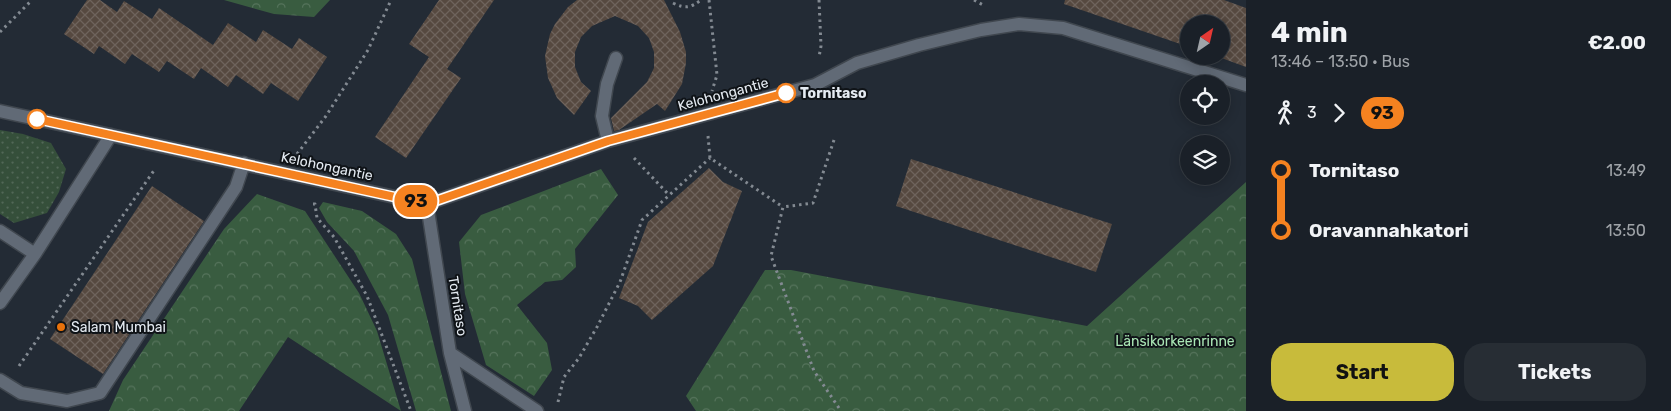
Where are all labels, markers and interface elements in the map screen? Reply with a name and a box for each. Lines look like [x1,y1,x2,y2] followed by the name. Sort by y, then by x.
[1180,15,1230,65] north arrow
[1180,15,1230,185] map controls
[1271,16,1348,49] text: 4 min
[1588,31,1646,54] text: €2.00
[1271,52,1410,71] text: 13:46 – 13:50 · Bus
[676,74,771,115] street label: Kelohongantie
[1180,75,1230,125] button: locate
[776,83,796,103] marker: Tornitaso
[800,85,867,102] place label: Tornitaso
[1271,99,1299,127] icon: walk
[1325,99,1353,127] icon: forward
[1371,102,1394,124] text: 93
[1307,103,1317,122] text: 3
[27,109,47,129] unlabelled marker
[1180,135,1230,185] button: layers
[279,148,375,185] street label: Kelohongantie
[1309,159,1399,182] text: Tornitaso
[1606,161,1646,180] text: 13:49
[394,185,438,217] line badge: 93
[404,190,428,212] text: 93
[1309,219,1469,242] text: Oravannahkatori
[1606,221,1646,240] text: 13:50
[444,275,471,337] street label: Tornitaso
[71,319,166,336] place label: Salam Mumbai
[55,321,67,333] marker: Salam Mumbai
[1115,333,1235,350] park label: Länsikorkeenrinne
[1271,343,1454,401] button: Start
[1464,343,1646,401] button: Tickets

